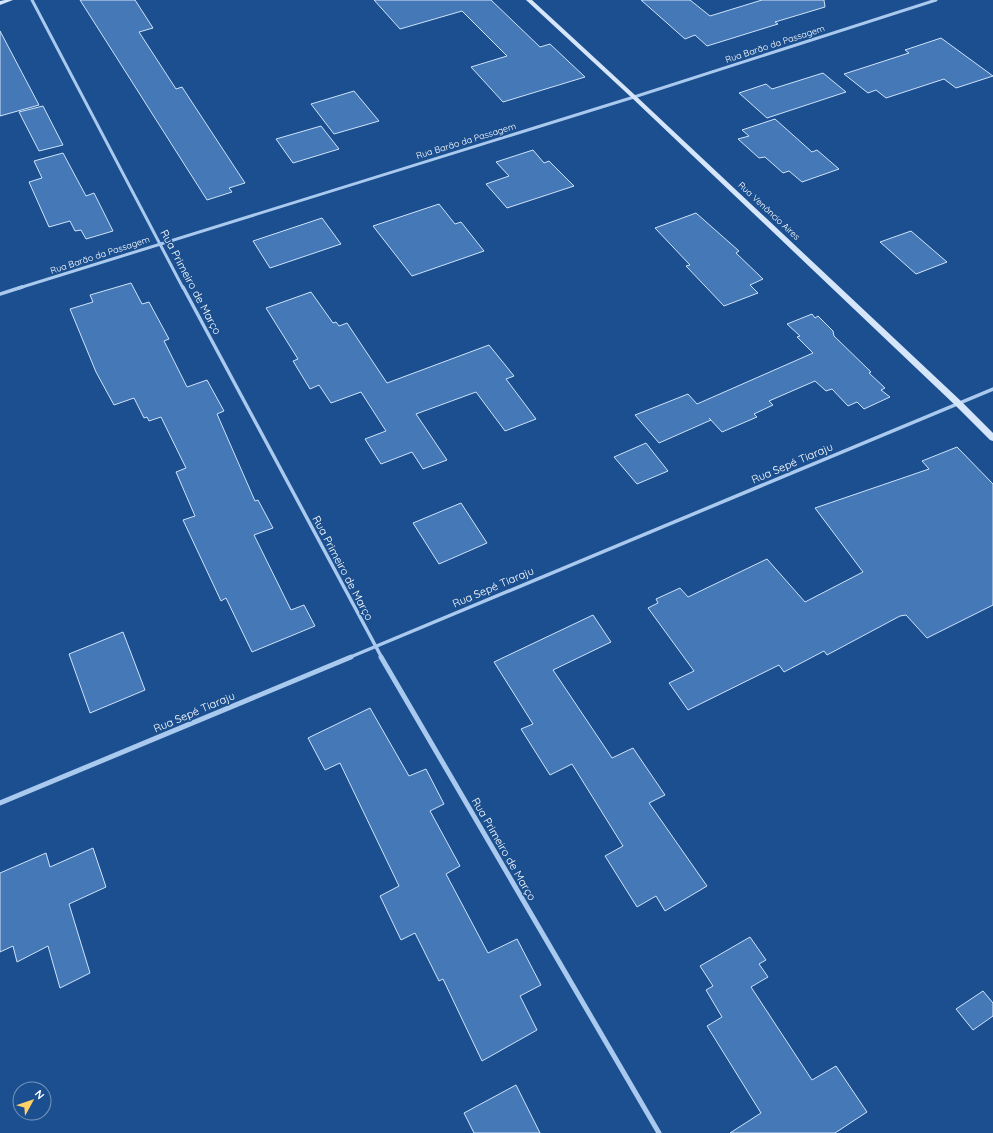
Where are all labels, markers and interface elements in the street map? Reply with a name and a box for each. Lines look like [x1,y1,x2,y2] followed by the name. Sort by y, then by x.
[724,22,826,65] street label: Rua Barão da Passagem
[415,120,517,161] street label: Rua Barão da Passagem
[736,179,803,242] street label: Rua Venâncio Aires
[157,227,225,337] street label: Rua Primeiro de Março
[49,233,151,276] street label: Rua Barão da Passagem
[749,440,835,486] street label: Rua Sepé Tiaraju
[309,513,377,623] street label: Rua Primeiro de Março
[450,564,536,610] street label: Rua Sepé Tiaraju
[151,689,237,735] street label: Rua Sepé Tiaraju
[469,795,539,903] street label: Rua Primeiro de Março
[12,1081,52,1121] north arrow
[32,1087,48,1102] text: N

